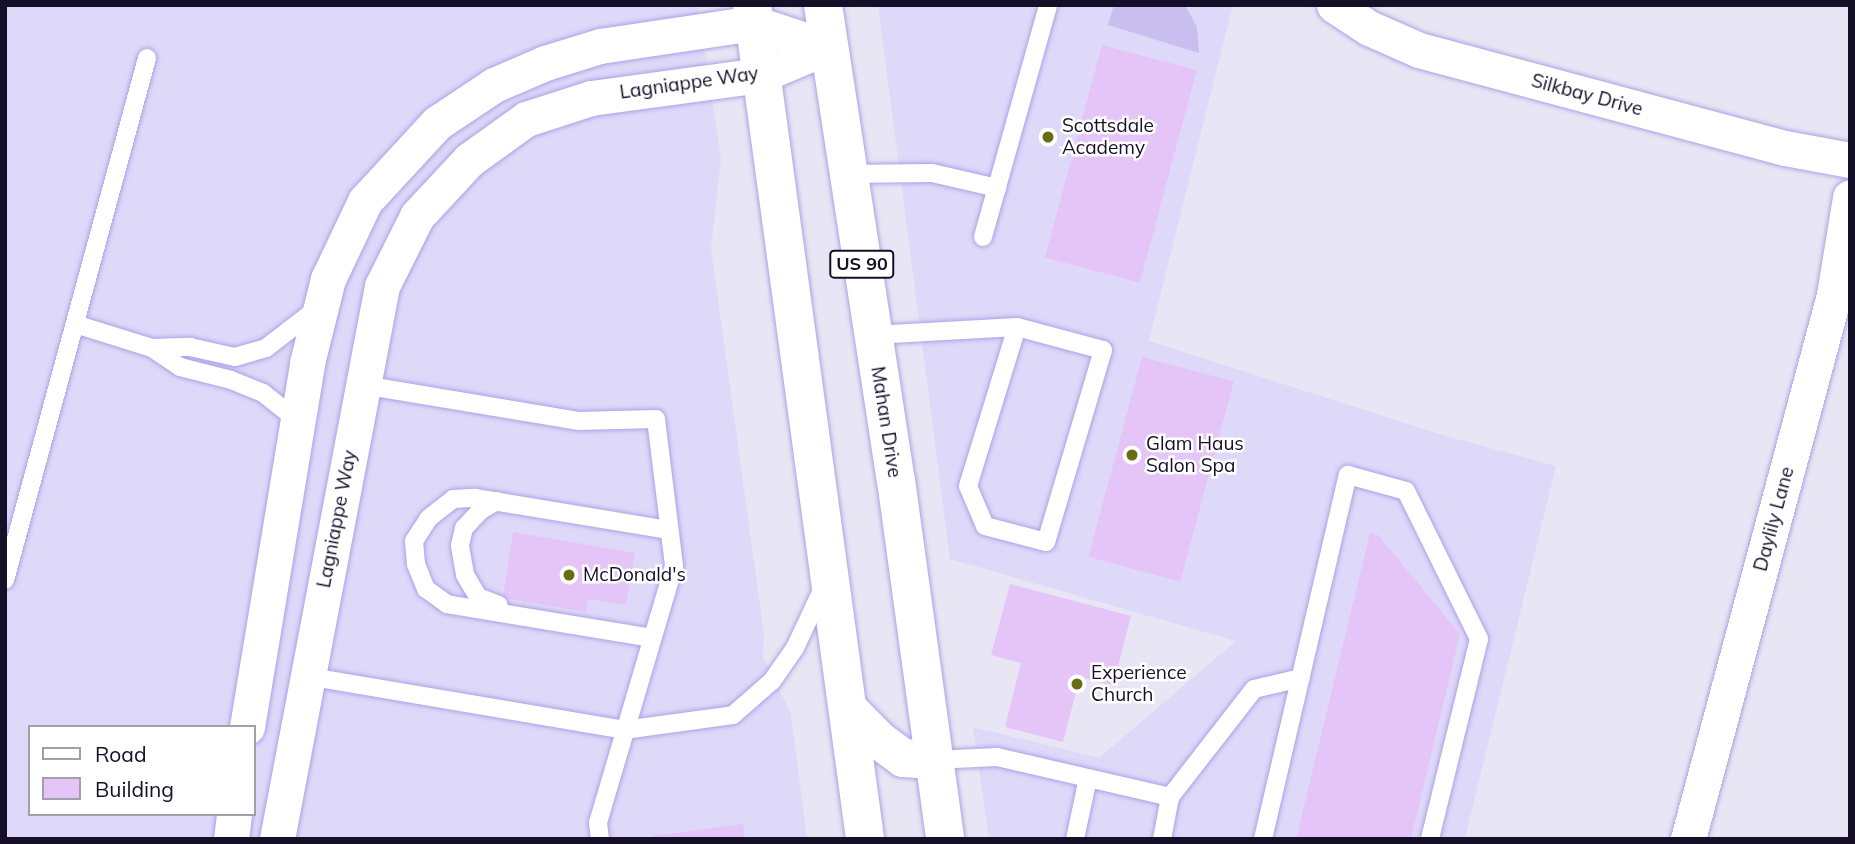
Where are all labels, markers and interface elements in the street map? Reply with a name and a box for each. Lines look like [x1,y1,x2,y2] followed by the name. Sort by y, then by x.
[618,62,760,104] street label: Lagniappe Way
[1529,69,1645,121] street label: Silkbay Drive
[1062,115,1154,159] place label: Scottsdale Academy
[1040,129,1056,145] marker: Scottsdale Academy
[829,250,895,278] road number: US 90
[866,365,906,479] street label: Mahan Drive
[1146,433,1244,477] place label: Glam Haus Salon Spa
[1124,447,1140,463] marker: Glam Haus Salon Spa
[312,448,362,590] street label: Lagniappe Way
[1749,464,1799,574] street label: Daylily Lane
[583,564,686,586] place label: McDonald's
[561,567,577,583] marker: McDonald's
[1091,662,1187,706] place label: Experience Church
[1069,676,1085,692] marker: Experience Church
[28,725,256,816] legend
[95,741,146,767] text: Road
[95,776,174,802] text: Building

